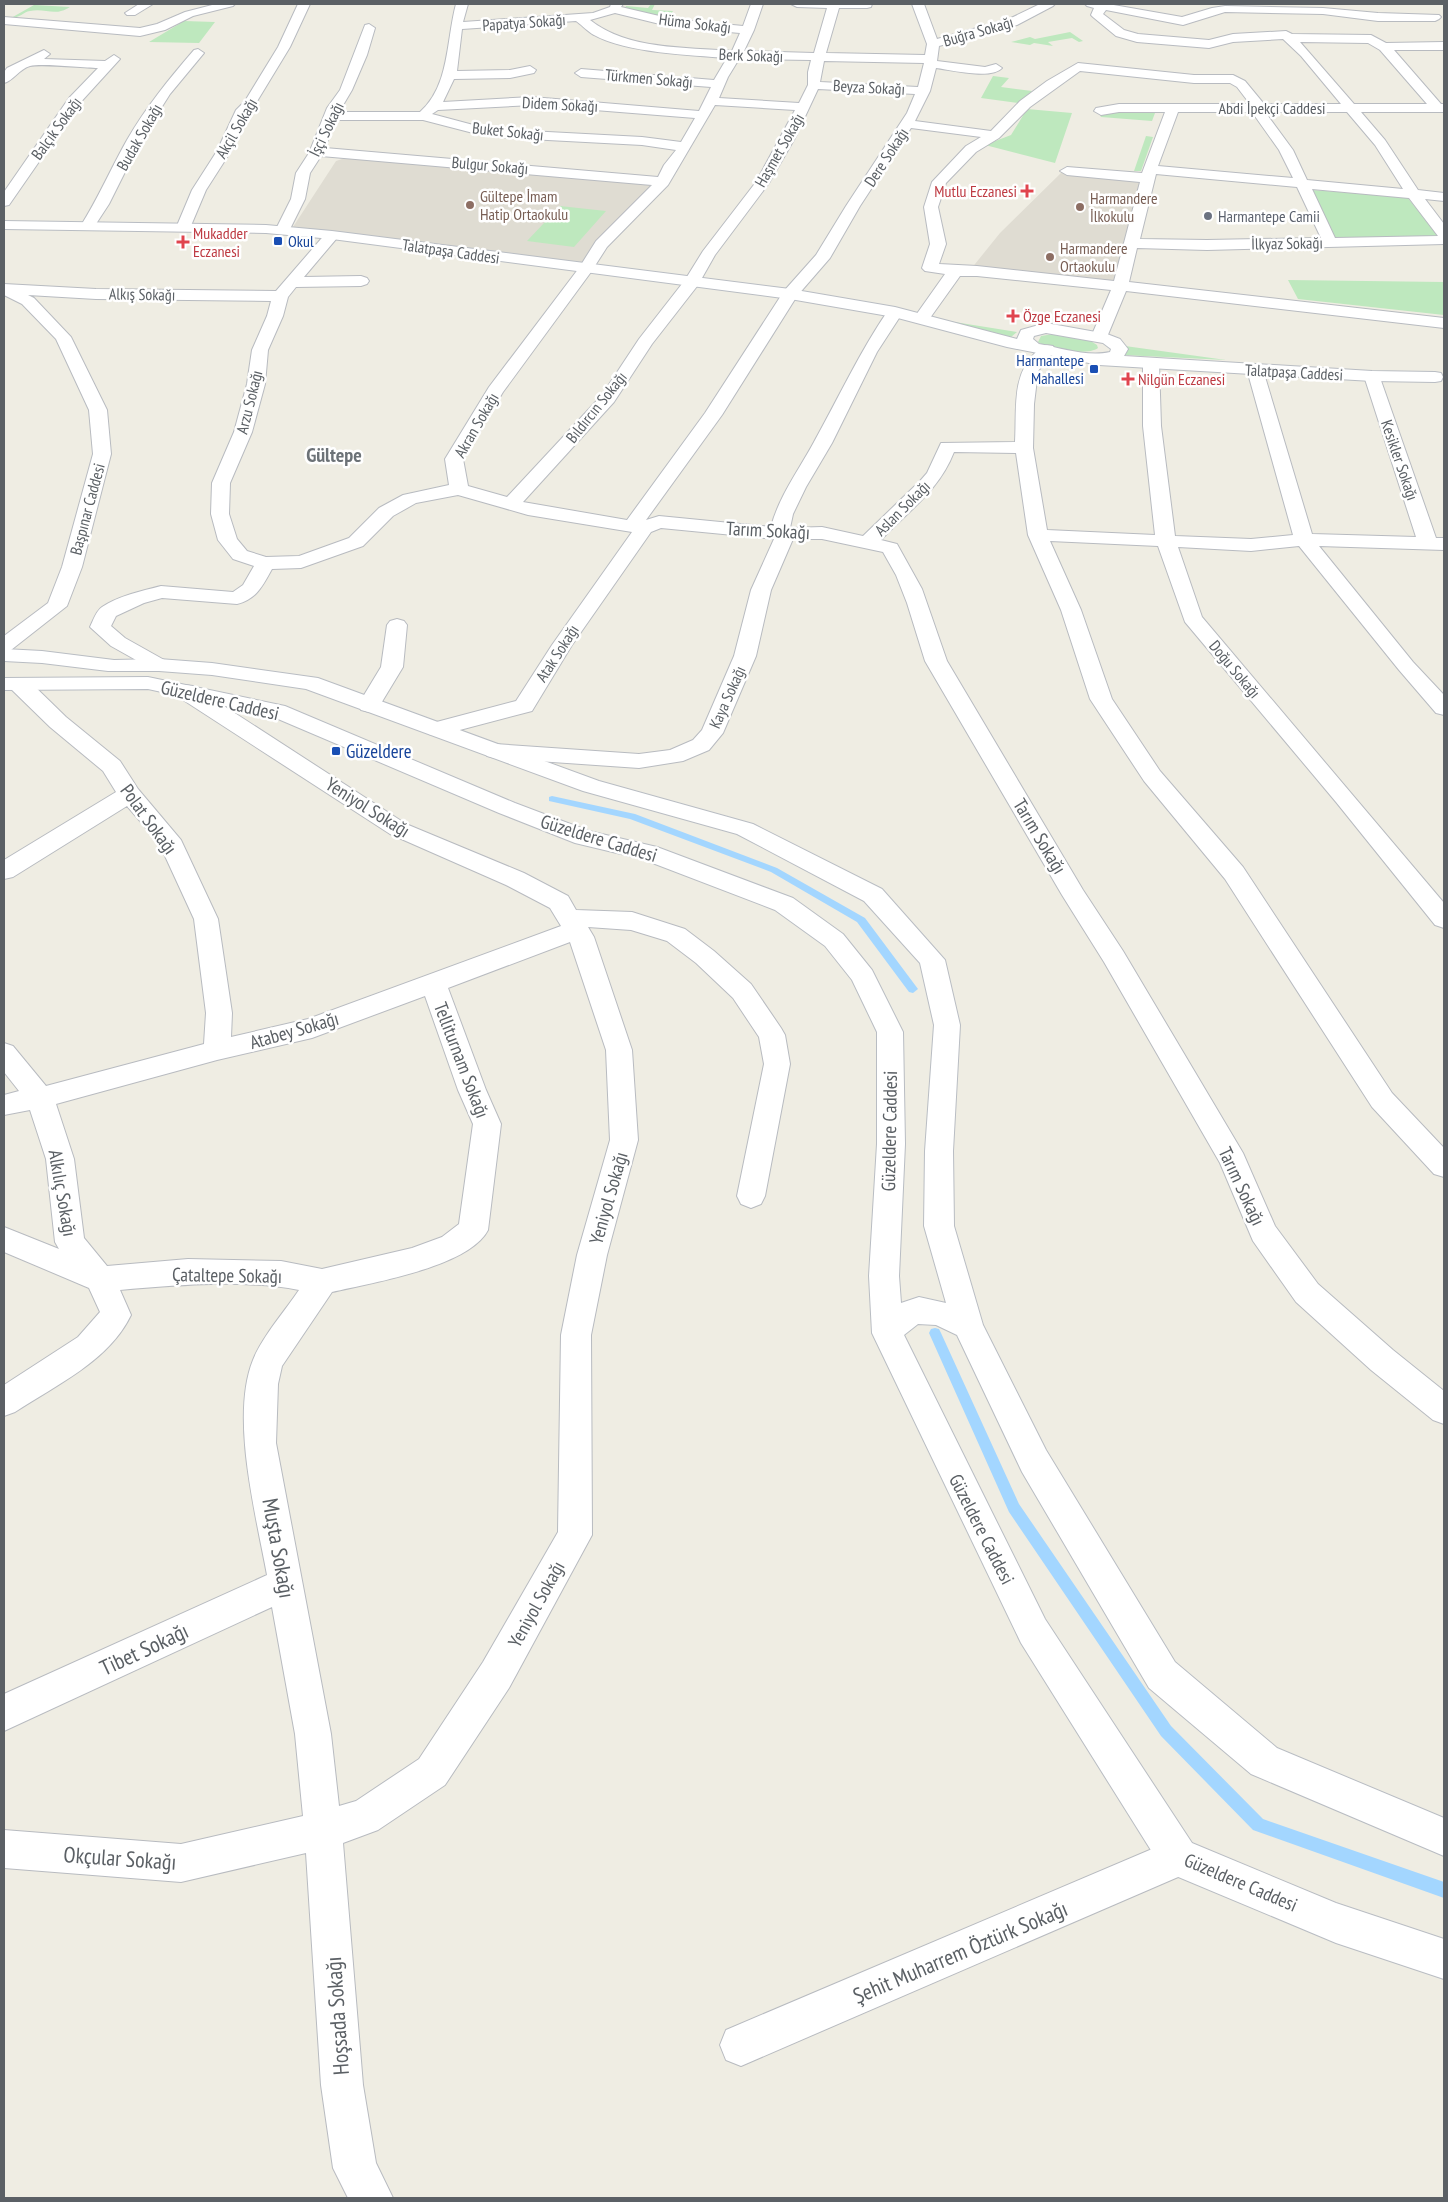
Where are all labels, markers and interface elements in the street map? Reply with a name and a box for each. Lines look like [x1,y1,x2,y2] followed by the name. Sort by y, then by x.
[482,9,566,35] street label: Papatya Sokağı
[658,9,732,37] street label: Hüma Sokağı
[940,11,1016,51] street label: Buğra Sokağı
[718,44,784,66] street label: Berk Sokağı
[604,64,694,92] street label: Türkmen Sokağı
[832,75,906,99] street label: Beyza Sokağı
[522,92,598,116] street label: Didem Sokağı
[27,93,85,163] street label: Balçık Sokağı
[211,94,261,162] street label: Akçil Sokağı
[304,98,348,160] street label: İşçi Sokağı
[1218,98,1326,118] street label: Abdi İpekçi Caddesi
[112,100,166,174] street label: Budak Sokağı
[750,110,808,190] street label: Haşmet Sokağı
[471,117,545,145] street label: Buket Sokağı
[860,124,912,190] street label: Dere Sokağı
[451,152,529,178] street label: Bulgur Sokağı
[934,181,1017,201] place label: Mutlu Eczanesi
[1021,185,1033,197] marker: Mutlu Eczanesi
[480,186,568,224] place label: Gültepe İmam Hatip Ortaokulu
[1090,188,1158,226] place label: Harmandere İlkokulu
[464,199,476,211] marker: Gültepe İmam Hatip Ortaokulu
[1074,201,1086,213] marker: Harmandere İlkokulu
[1218,206,1320,226] place label: Harmantepe Camii
[1202,210,1214,222] marker: Harmantepe Camii
[193,223,248,261] place label: Mukadder Eczanesi
[288,231,314,251] place label: Okul
[1251,232,1323,254] street label: İlkyaz Sokağı
[401,234,501,268] street label: Talatpaşa Caddesi
[272,235,284,247] marker: Okul
[177,236,189,248] marker: Mukadder Eczanesi
[1060,238,1128,276] place label: Harmandere Ortaokulu
[1044,251,1056,263] marker: Harmandere Ortaokulu
[109,283,175,305] street label: Alkış Sokağı
[1023,306,1101,326] place label: Özge Eczanesi
[1007,310,1019,322] marker: Özge Eczanesi
[1016,350,1084,388] place label: Harmantepe Mahallesi
[1244,359,1344,385] street label: Talatpaşa Caddesi
[1088,363,1100,375] marker: Harmantepe Mahallesi
[561,367,631,447] street label: Bıldırcın Sokağı
[231,368,267,436] street label: Arzu Sokağı
[1138,369,1225,389] place label: Nilgün Eczanesi
[1122,373,1134,385] marker: Nilgün Eczanesi
[449,389,503,461] street label: Akran Sokağı
[1377,417,1423,503] street label: Kesikler Sokağı
[306,442,362,468] district label: Gültepe
[65,461,109,557] street label: Başpınar Caddesi
[870,476,934,540] street label: Aslan Sokağı
[725,516,811,544] street label: Tarım Sokağı
[531,621,583,685] street label: Atak Sokağı
[1205,636,1265,702] street label: Doğu Sokağı
[704,663,750,731] street label: Kaya Sokağı
[159,675,281,725] street label: Güzeldere Caddesi
[346,739,412,763] place label: Güzeldere
[330,745,342,757] marker: Güzeldere
[321,772,415,842] street label: Yeniyol Sokağı
[115,779,183,859] street label: Polat Sokağı
[1008,794,1072,878] street label: Tarım Sokağı
[538,809,660,867] street label: Güzeldere Caddesi
[429,999,495,1121] street label: Telliturnam Sokağı
[247,1006,341,1054] street label: Atabey Sokağı
[876,1071,902,1191] street label: Güzeldere Caddesi
[1213,1143,1271,1229] street label: Tarım Sokağı
[44,1148,82,1238] street label: Alkılıç Sokağı
[583,1149,633,1247] street label: Yeniyol Sokağı
[172,1262,282,1288] street label: Çataltepe Sokağı
[944,1470,1020,1588] street label: Güzeldere Caddesi
[256,1496,302,1600] street label: Muşta Sokağı
[502,1557,570,1651] street label: Yeniyol Sokağı
[95,1616,193,1682] street label: Tibet Sokağı
[63,1840,177,1876] street label: Okçular Sokağı
[1181,1847,1301,1917] street label: Güzeldere Caddesi
[849,1894,1071,2010] street label: Şehit Muharrem Öztürk Sokağı
[319,1956,355,2076] street label: Hoşsada Sokağı

